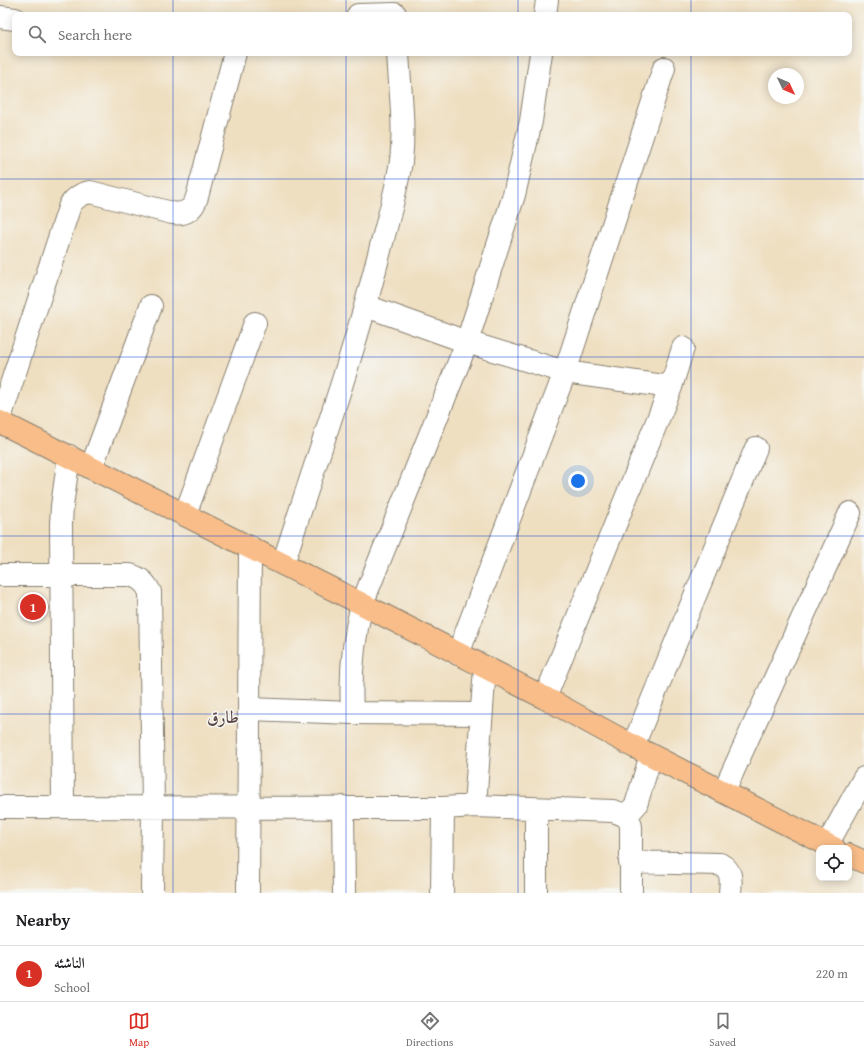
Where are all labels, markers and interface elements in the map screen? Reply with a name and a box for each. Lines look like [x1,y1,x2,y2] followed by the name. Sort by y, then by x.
[12,12,852,56] search box
[26,23,48,45] icon: search
[58,24,132,45] text: Search here
[768,68,804,104] north arrow
[568,471,588,491] your location
[20,592,46,622] pin: 1
[207,704,239,729] district label: طارق
[816,845,852,881] map controls
[816,845,852,881] button: locate
[16,907,70,932] text: Nearby
[54,952,85,973] text: الناشئه
[26,964,32,983] text: 1
[816,964,848,983] text: 220 m
[54,978,90,997] text: School
[128,1010,150,1050] tab: Map
[406,1010,453,1050] tab: Directions
[709,1010,736,1050] tab: Saved

